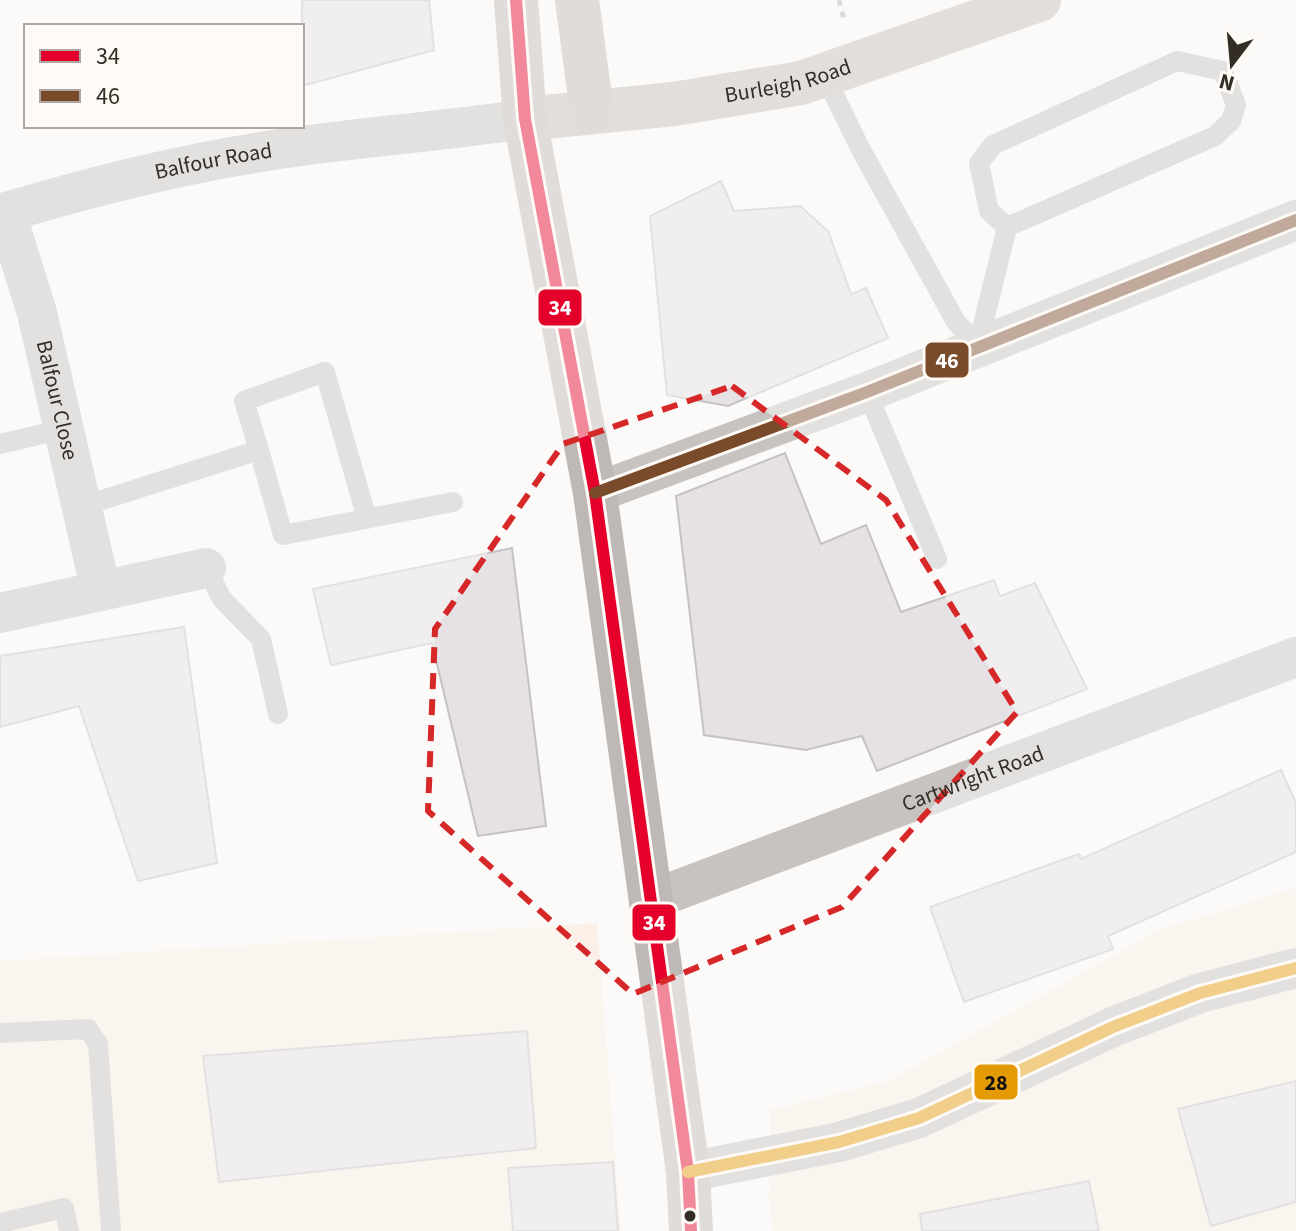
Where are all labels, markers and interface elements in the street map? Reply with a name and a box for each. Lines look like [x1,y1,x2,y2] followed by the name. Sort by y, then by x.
[24,24,304,128] legend
[1192,24,1272,104] north arrow
[96,39,120,74] text: 34
[722,51,856,111] street label: Burleigh Road
[1215,65,1238,100] text: N
[96,79,120,114] text: 46
[151,134,274,188] street label: Balfour Road
[537,288,583,327] line badge: 34
[548,292,572,324] text: 34
[28,337,86,463] street label: Balfour Close
[924,341,970,379] line badge: 46
[935,345,959,377] text: 46
[897,737,1049,820] street label: Cartwright Road
[631,903,677,942] line badge: 34
[642,907,666,939] text: 34
[973,1063,1019,1101] line badge: 28
[984,1067,1008,1099] text: 28
[682,1208,698,1224] unlabelled marker

